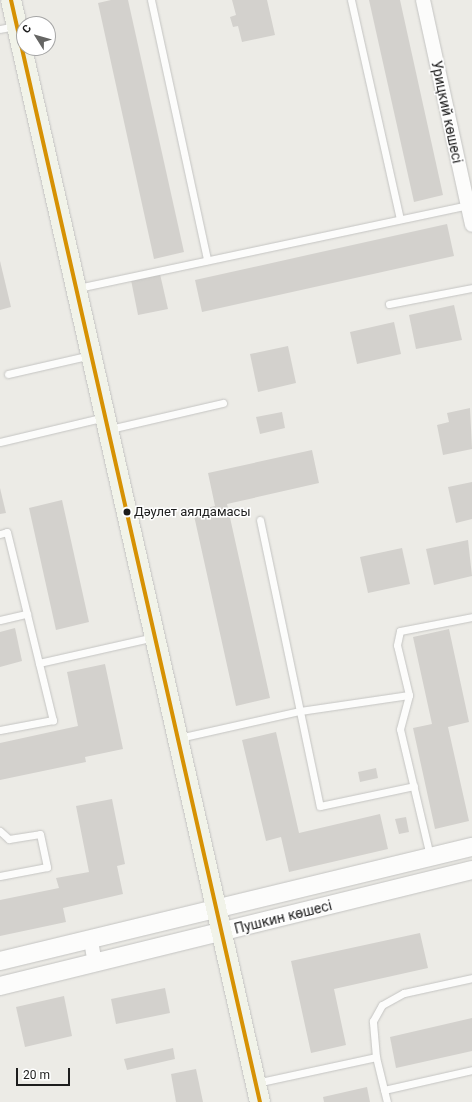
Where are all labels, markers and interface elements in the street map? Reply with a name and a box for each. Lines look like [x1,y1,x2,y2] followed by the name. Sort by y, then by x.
[16,16,56,56] north arrow
[19,22,34,36] text: С
[428,59,466,165] street label: Урицкий көшесі
[134,504,251,520] place label: Дәулет аялдамасы
[122,507,132,517] marker: Дәулет аялдамасы
[232,897,334,937] street label: Пушкин көшесі
[18,1060,72,1086] scale bar
[23,1068,50,1082] text: 20 m

